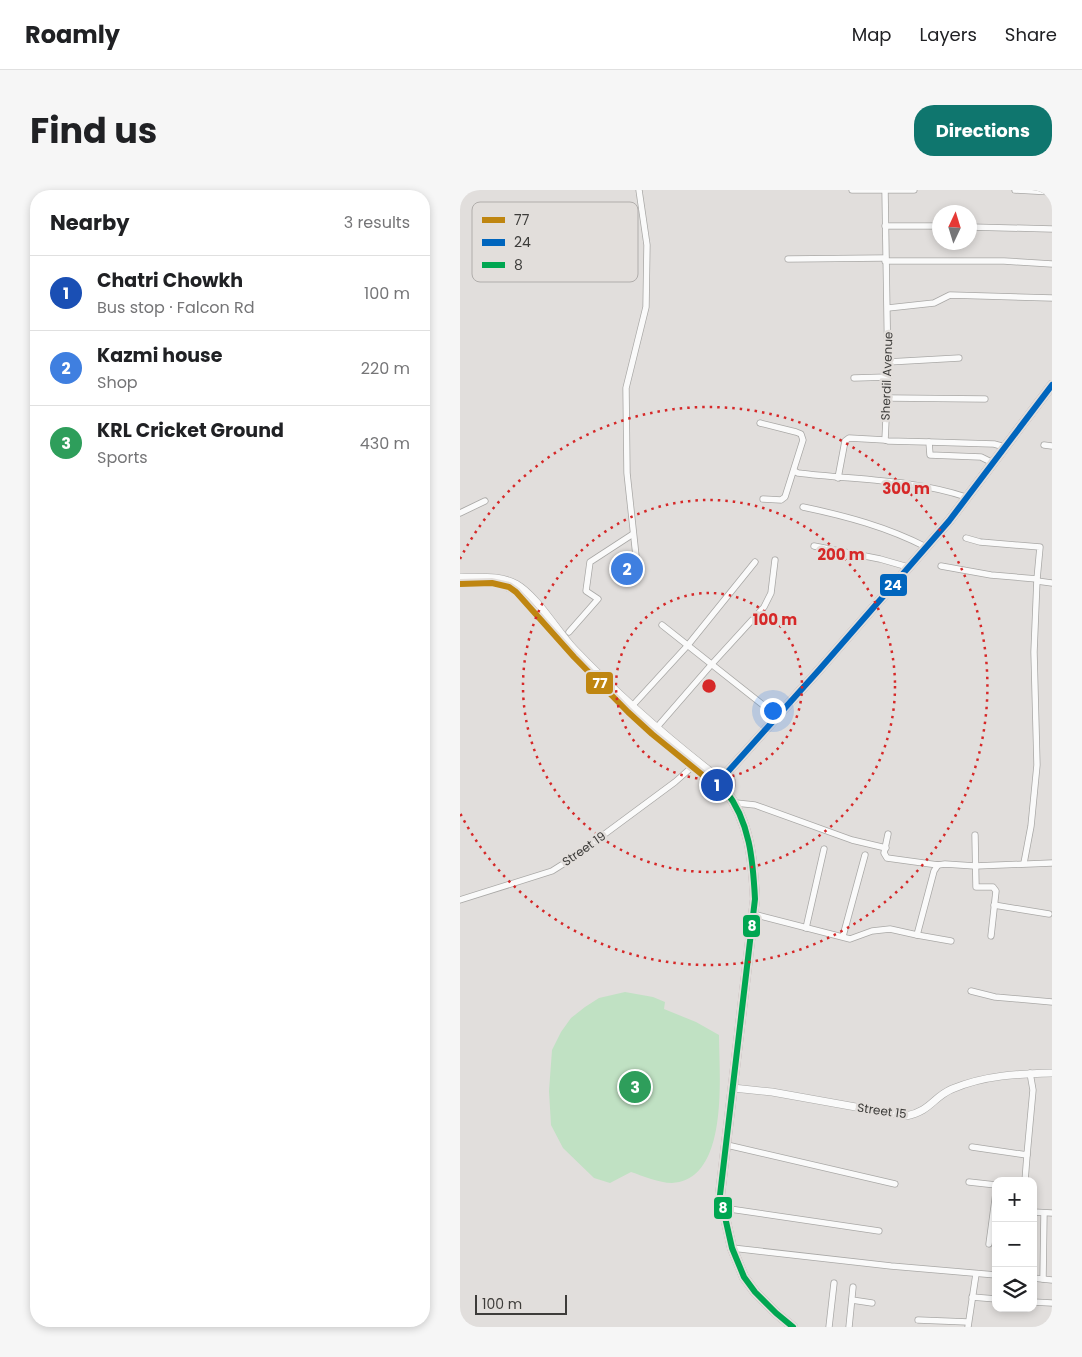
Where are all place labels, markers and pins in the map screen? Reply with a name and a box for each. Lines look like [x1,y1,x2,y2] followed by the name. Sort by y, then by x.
[611,550,643,588] pin: 2
[700,677,718,695] centre of rings
[701,766,733,804] pin: 1
[619,1068,651,1106] pin: 3

